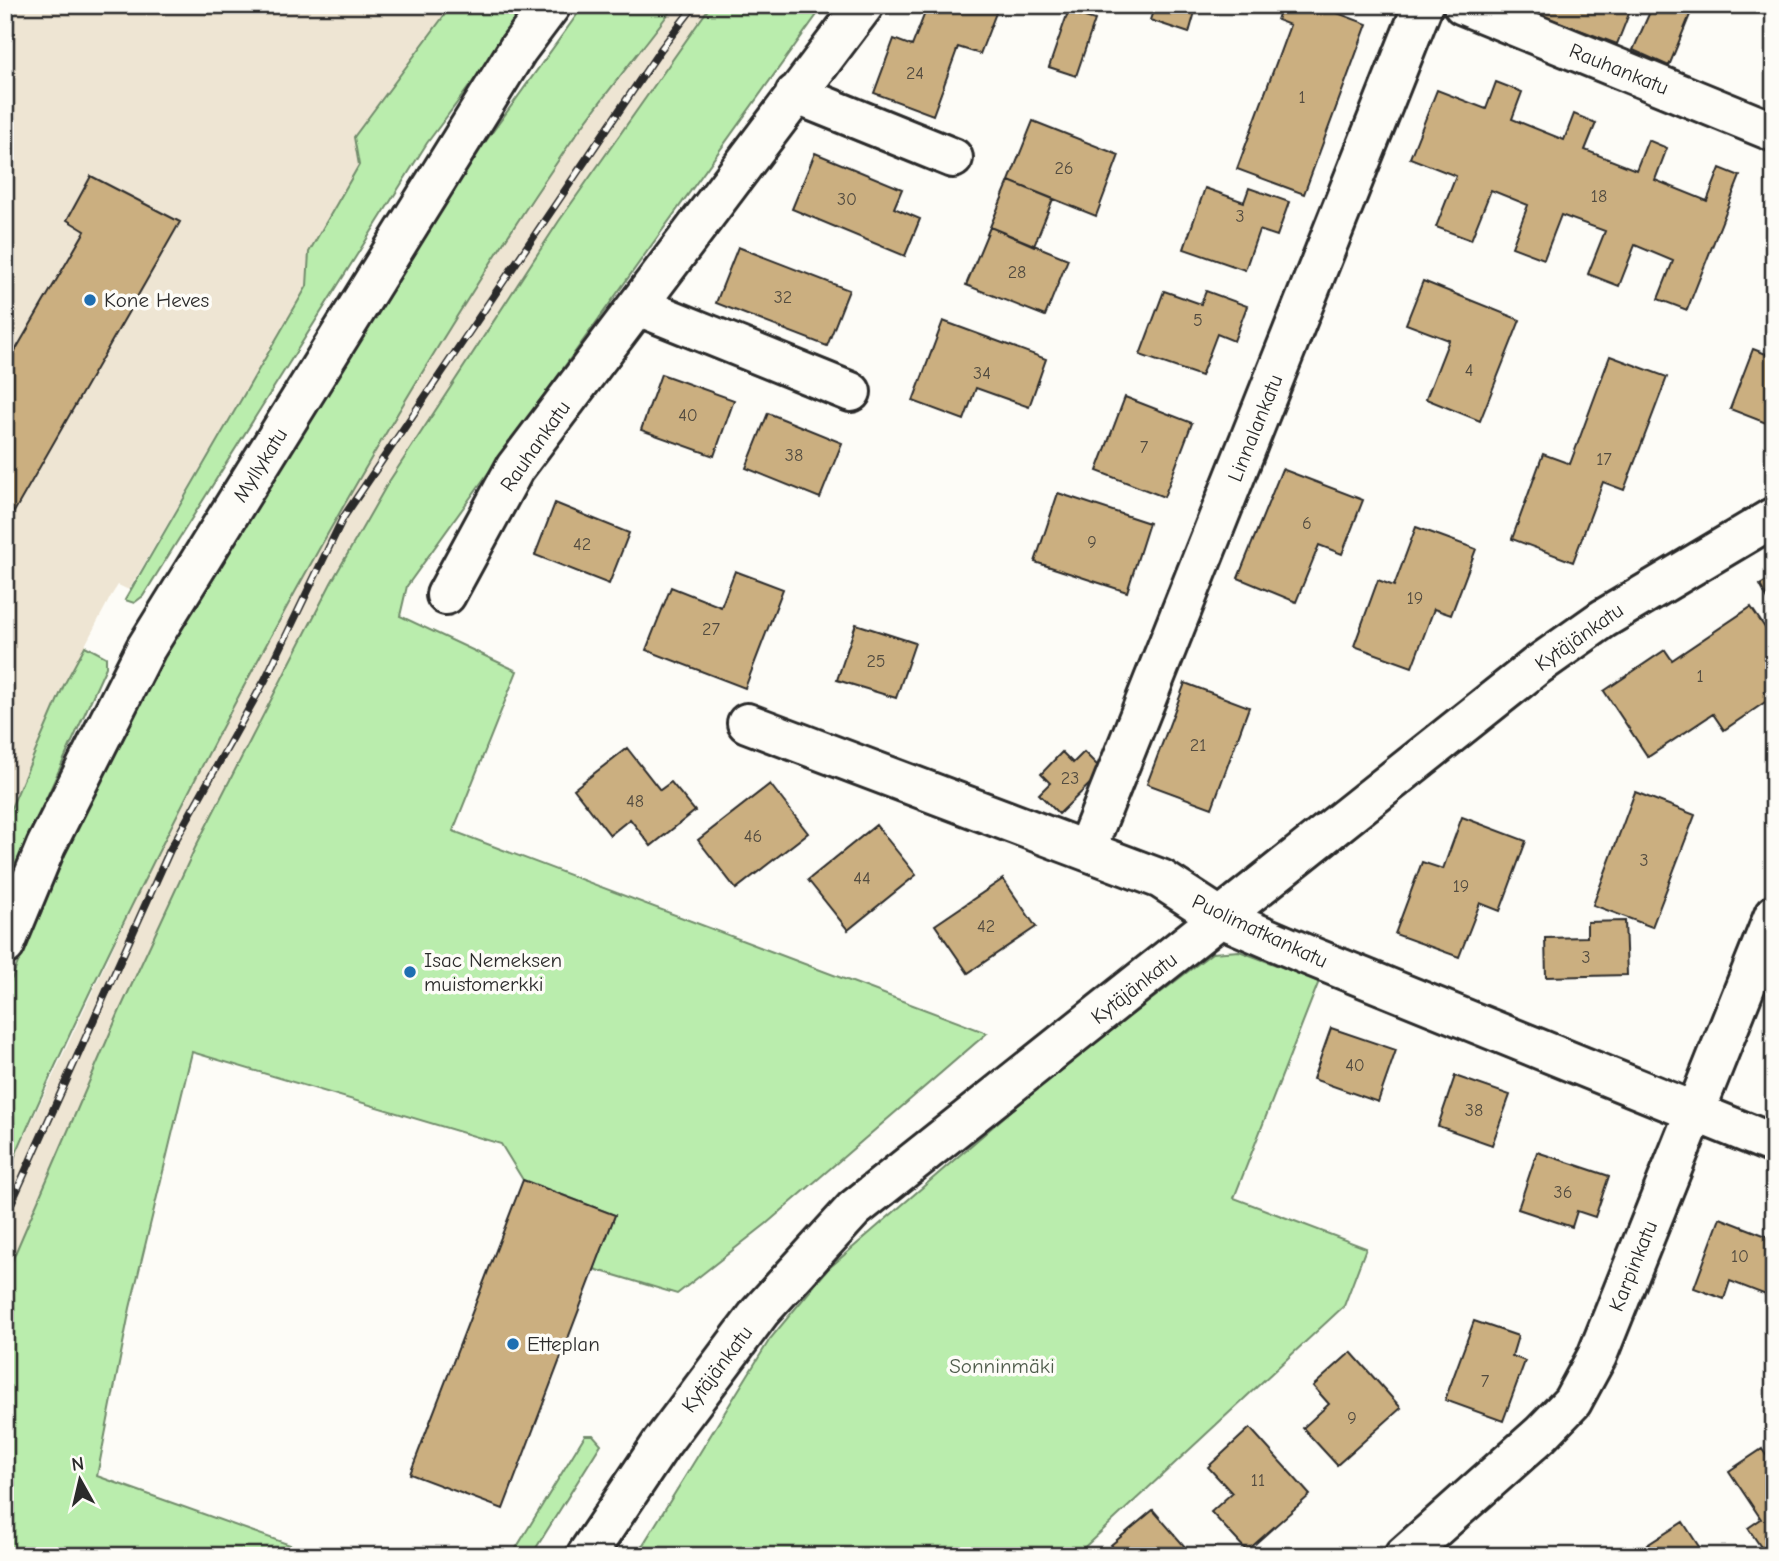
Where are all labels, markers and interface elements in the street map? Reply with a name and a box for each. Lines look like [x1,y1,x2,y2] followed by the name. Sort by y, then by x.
[1566,38,1672,100] street label: Rauhankatu
[906,63,924,84] house number: 24
[1298,87,1306,108] house number: 1
[1054,158,1074,179] house number: 26
[1591,186,1607,207] house number: 18
[837,189,857,210] house number: 30
[1235,206,1245,227] house number: 3
[1008,262,1026,283] house number: 28
[774,287,792,308] house number: 32
[104,288,209,312] place label: Kone Heves
[82,292,98,308] marker: Kone Heves
[1193,310,1203,331] house number: 5
[1465,360,1473,381] house number: 4
[973,363,991,384] house number: 34
[1223,371,1287,485] street label: Linnalankatu
[495,396,575,496] street label: Rauhankatu
[678,405,698,426] house number: 40
[228,423,292,507] street label: Myllykatu
[1140,437,1149,458] house number: 7
[785,445,803,466] house number: 38
[1596,449,1612,470] house number: 17
[1302,513,1312,534] house number: 6
[1087,532,1097,553] house number: 9
[573,534,591,555] house number: 42
[1407,588,1423,609] house number: 19
[1530,598,1628,676] street label: Kytäjänkatu
[702,619,720,640] house number: 27
[866,651,886,672] house number: 25
[1696,666,1704,687] house number: 1
[1190,735,1206,756] house number: 21
[1061,768,1079,789] house number: 23
[626,791,644,812] house number: 48
[744,826,762,847] house number: 46
[1639,850,1649,871] house number: 3
[853,868,871,889] house number: 44
[1453,876,1469,897] house number: 19
[1188,889,1332,973] street label: Puolimatkankatu
[977,916,995,937] house number: 42
[1086,947,1182,1029] street label: Kytäjänkatu
[1581,947,1591,968] house number: 3
[424,948,562,996] place label: Isac Nemeksen muistomerkki
[402,964,418,980] marker: Isac Nemeksen muistomerkki
[1345,1055,1365,1076] house number: 40
[1465,1100,1483,1121] house number: 38
[1554,1182,1572,1203] house number: 36
[1604,1217,1662,1315] street label: Karpinkatu
[1731,1246,1749,1267] house number: 10
[677,1321,757,1417] street label: Kytäjänkatu
[527,1332,600,1356] place label: Etteplan
[505,1336,521,1352] marker: Etteplan
[949,1354,1055,1378] park label: Sonninmäki
[1481,1371,1490,1392] house number: 7
[1347,1408,1357,1429] house number: 9
[46,1446,116,1516] north arrow
[70,1452,85,1476] text: N
[1251,1470,1265,1491] house number: 11

